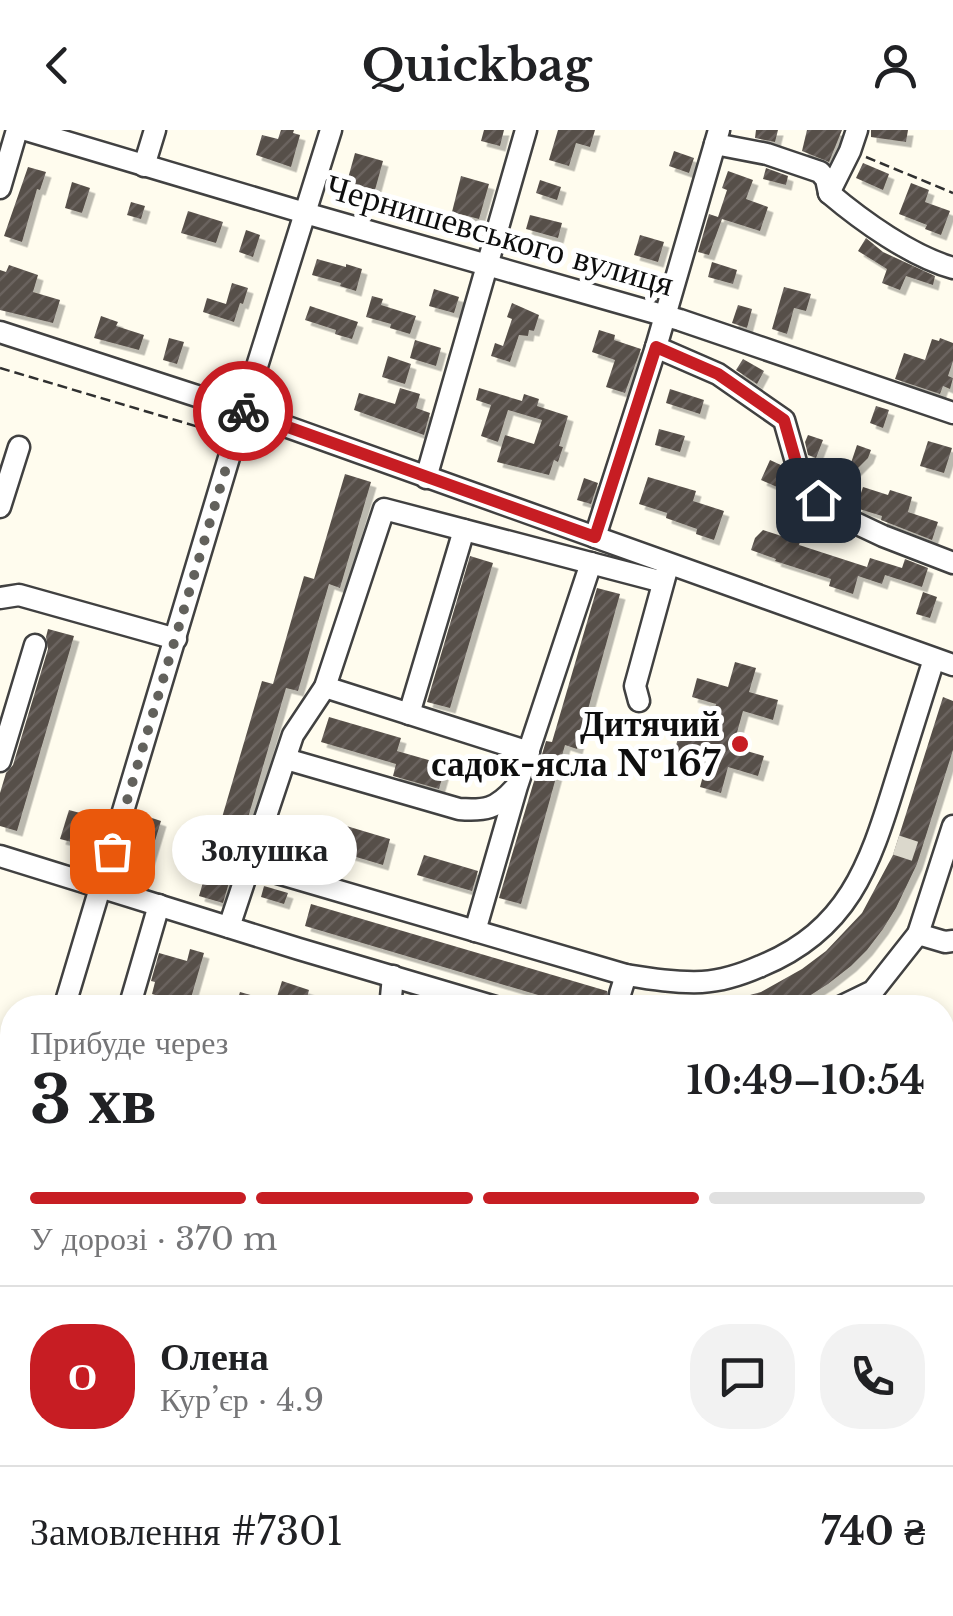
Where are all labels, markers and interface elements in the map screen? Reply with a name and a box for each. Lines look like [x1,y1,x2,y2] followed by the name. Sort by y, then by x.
[362,37,591,93] text: Quickbag
[30,38,85,93] icon: back
[868,38,923,93] icon: person
[321,164,679,305] street label: Чернишевського вулиця
[193,361,293,461] courier
[216,384,271,439] icon: bike
[776,458,861,543] pin
[791,473,846,528] icon: home
[431,702,721,785] place label: Дитячий садок-ясла №167
[729,733,751,755] marker: Дитячий садок-ясла №167
[70,809,155,894] pin
[172,816,357,886] callout: Золушка
[85,824,140,879] icon: bag
[201,830,328,870] text: Золушка
[30,1023,228,1063] text: Прибуде через
[686,1057,925,1104] text: 10:49–10:54
[30,1060,156,1141] text: 3 хв
[30,1219,277,1259] text: У дорозі · 370 m
[690,1324,795,1429] button: chat
[820,1324,925,1429] button: phone
[160,1333,269,1380] text: Олена
[68,1353,97,1400] text: О
[160,1380,324,1420] text: Кур’єр · 4.9
[30,1508,343,1555] text: Замовлення #7301
[821,1508,925,1555] text: 740 ₴

